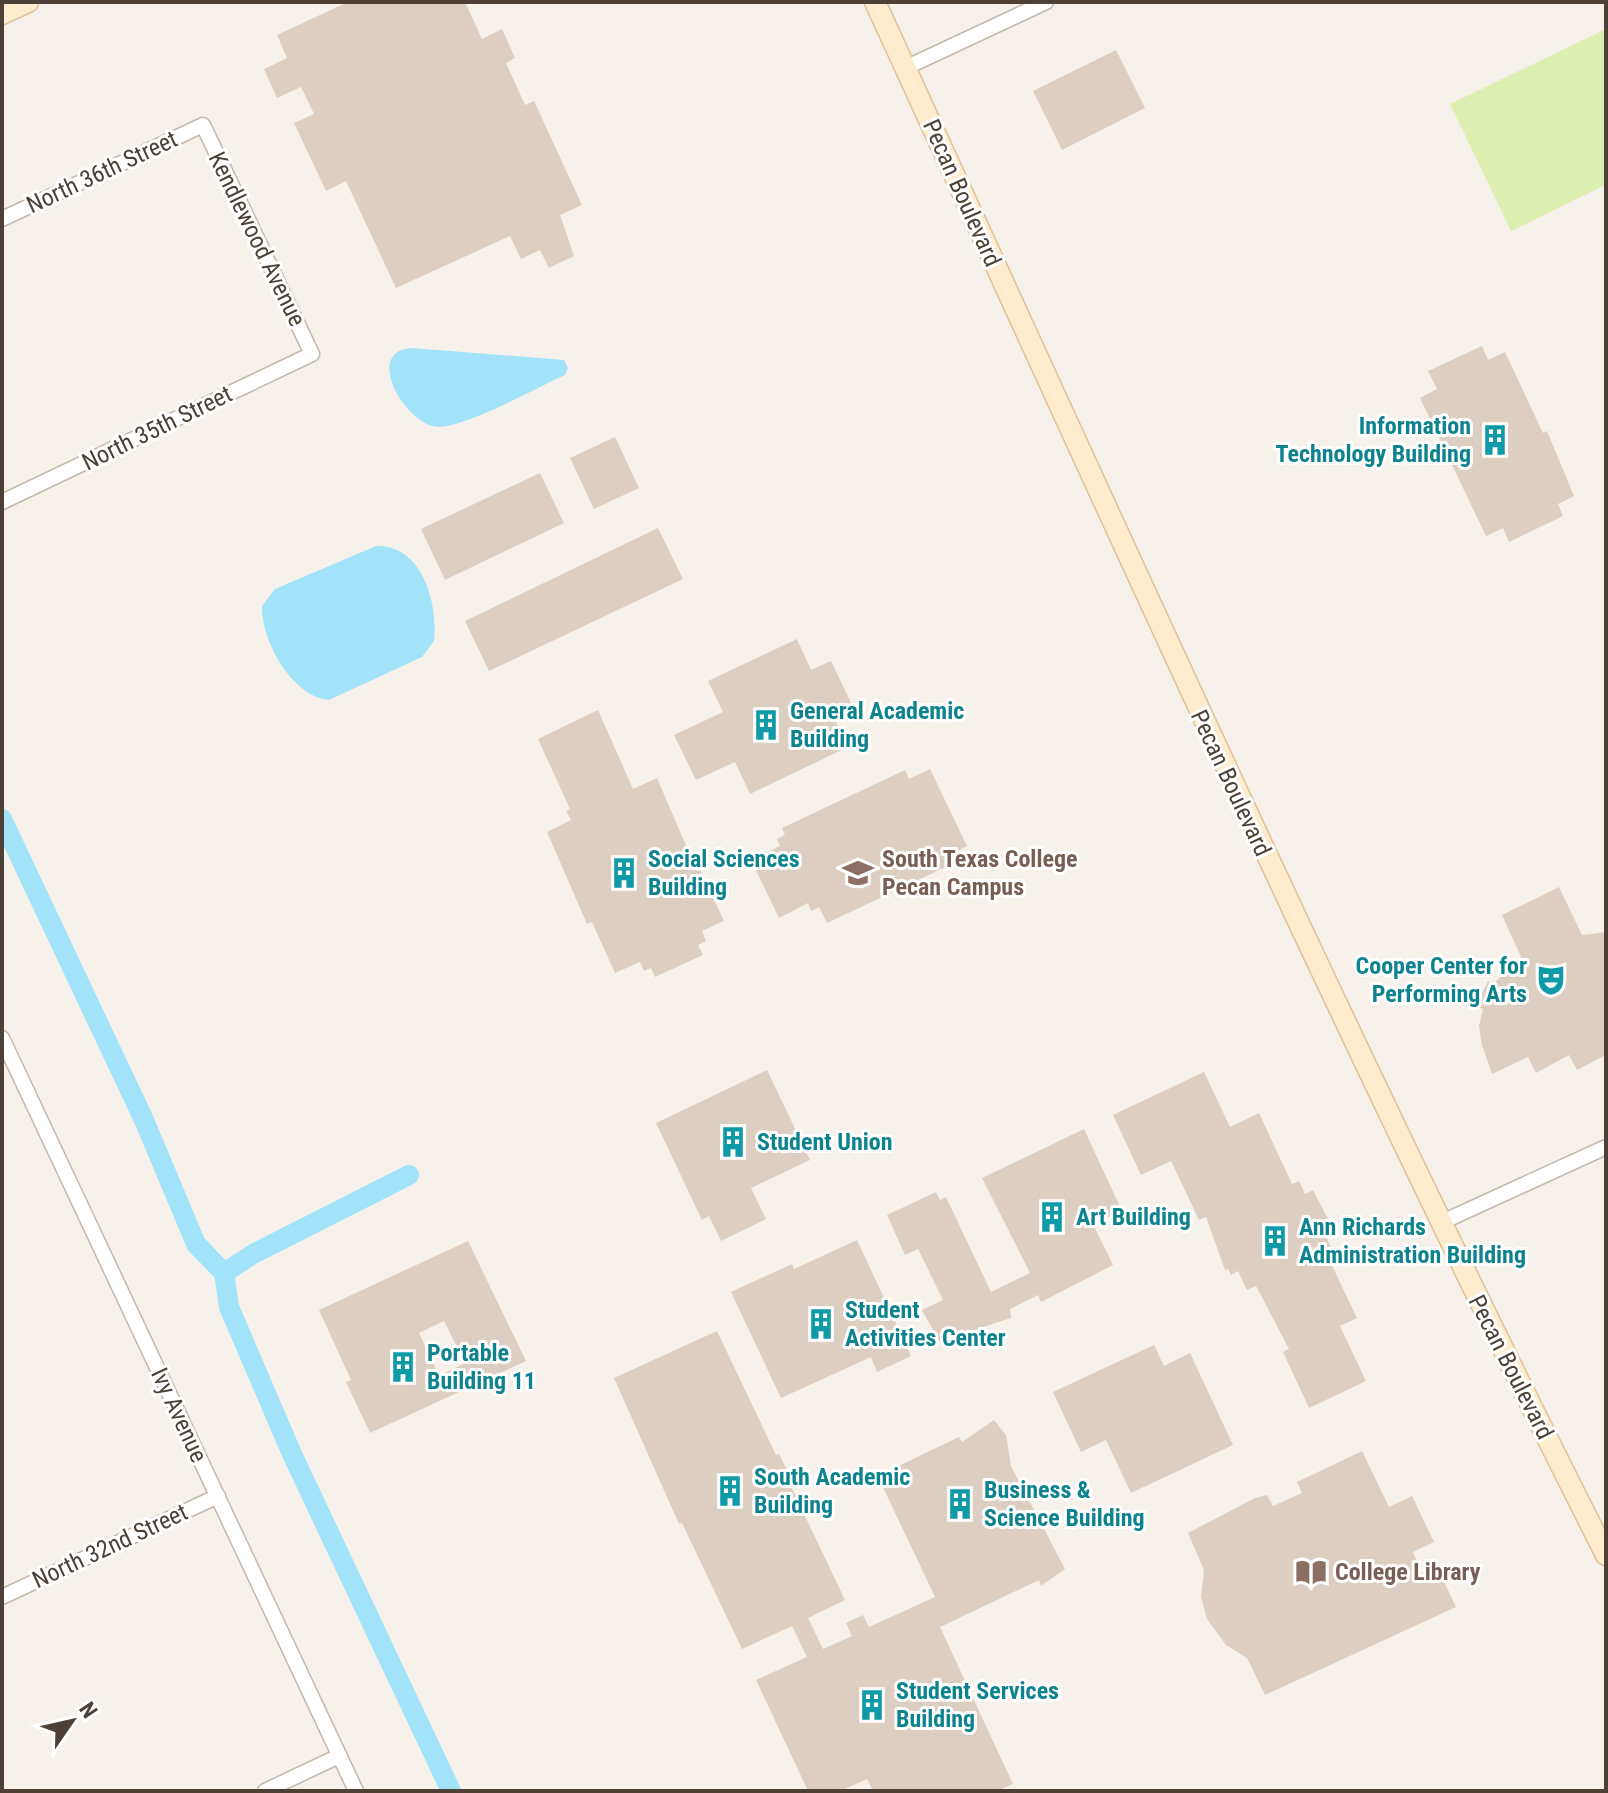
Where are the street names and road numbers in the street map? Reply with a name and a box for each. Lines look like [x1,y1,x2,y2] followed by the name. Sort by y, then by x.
[917,115,1007,271] street label: Pecan Boulevard
[22,125,182,219] street label: North 36th Street
[203,147,311,331] street label: Kendlewood Avenue
[78,380,236,476] street label: North 35th Street
[1185,705,1277,861] street label: Pecan Boulevard
[1463,1290,1559,1444] street label: Pecan Boulevard
[145,1363,213,1467] street label: Ivy Avenue
[28,1498,192,1594] street label: North 32nd Street

